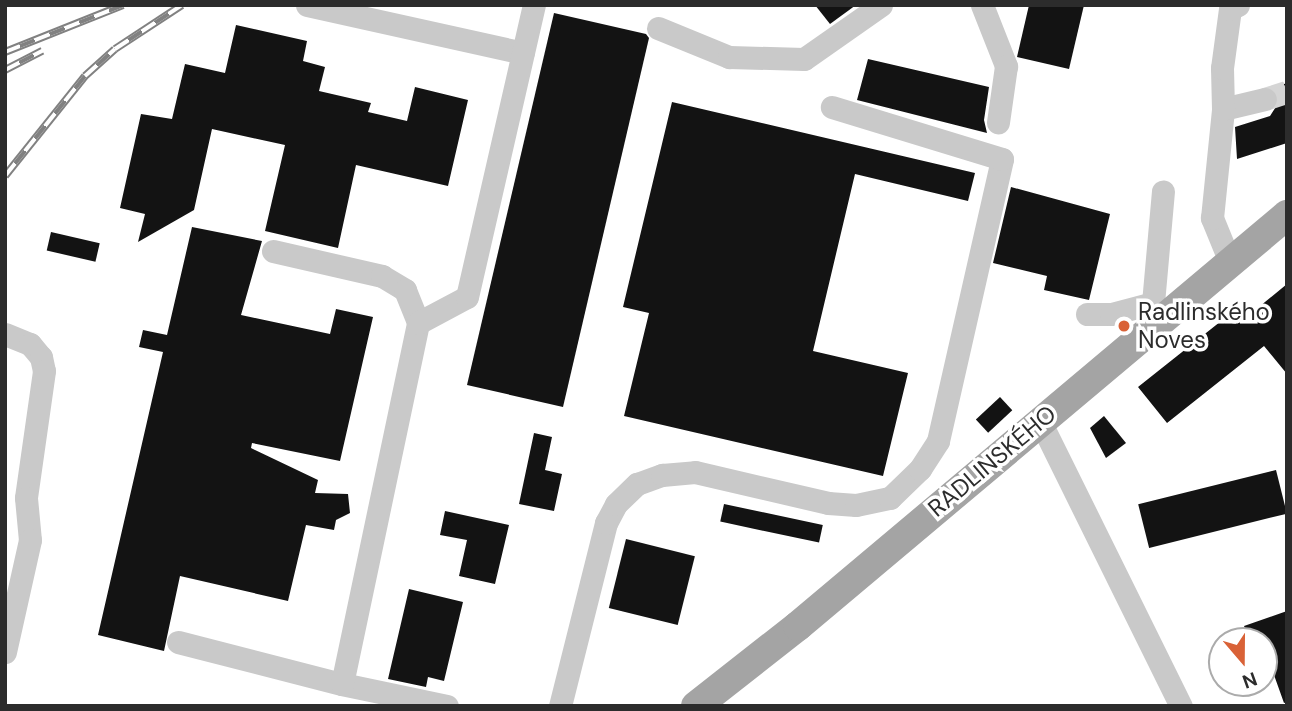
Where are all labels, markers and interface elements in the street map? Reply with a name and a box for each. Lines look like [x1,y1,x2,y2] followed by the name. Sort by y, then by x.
[1138,298,1270,354] place label: Radlinského Noves
[1116,318,1132,334] marker: Radlinského Noves
[922,399,1062,523] street label: RADLINSKÉHO
[1208,627,1278,697] north arrow
[1239,666,1260,694] text: N

